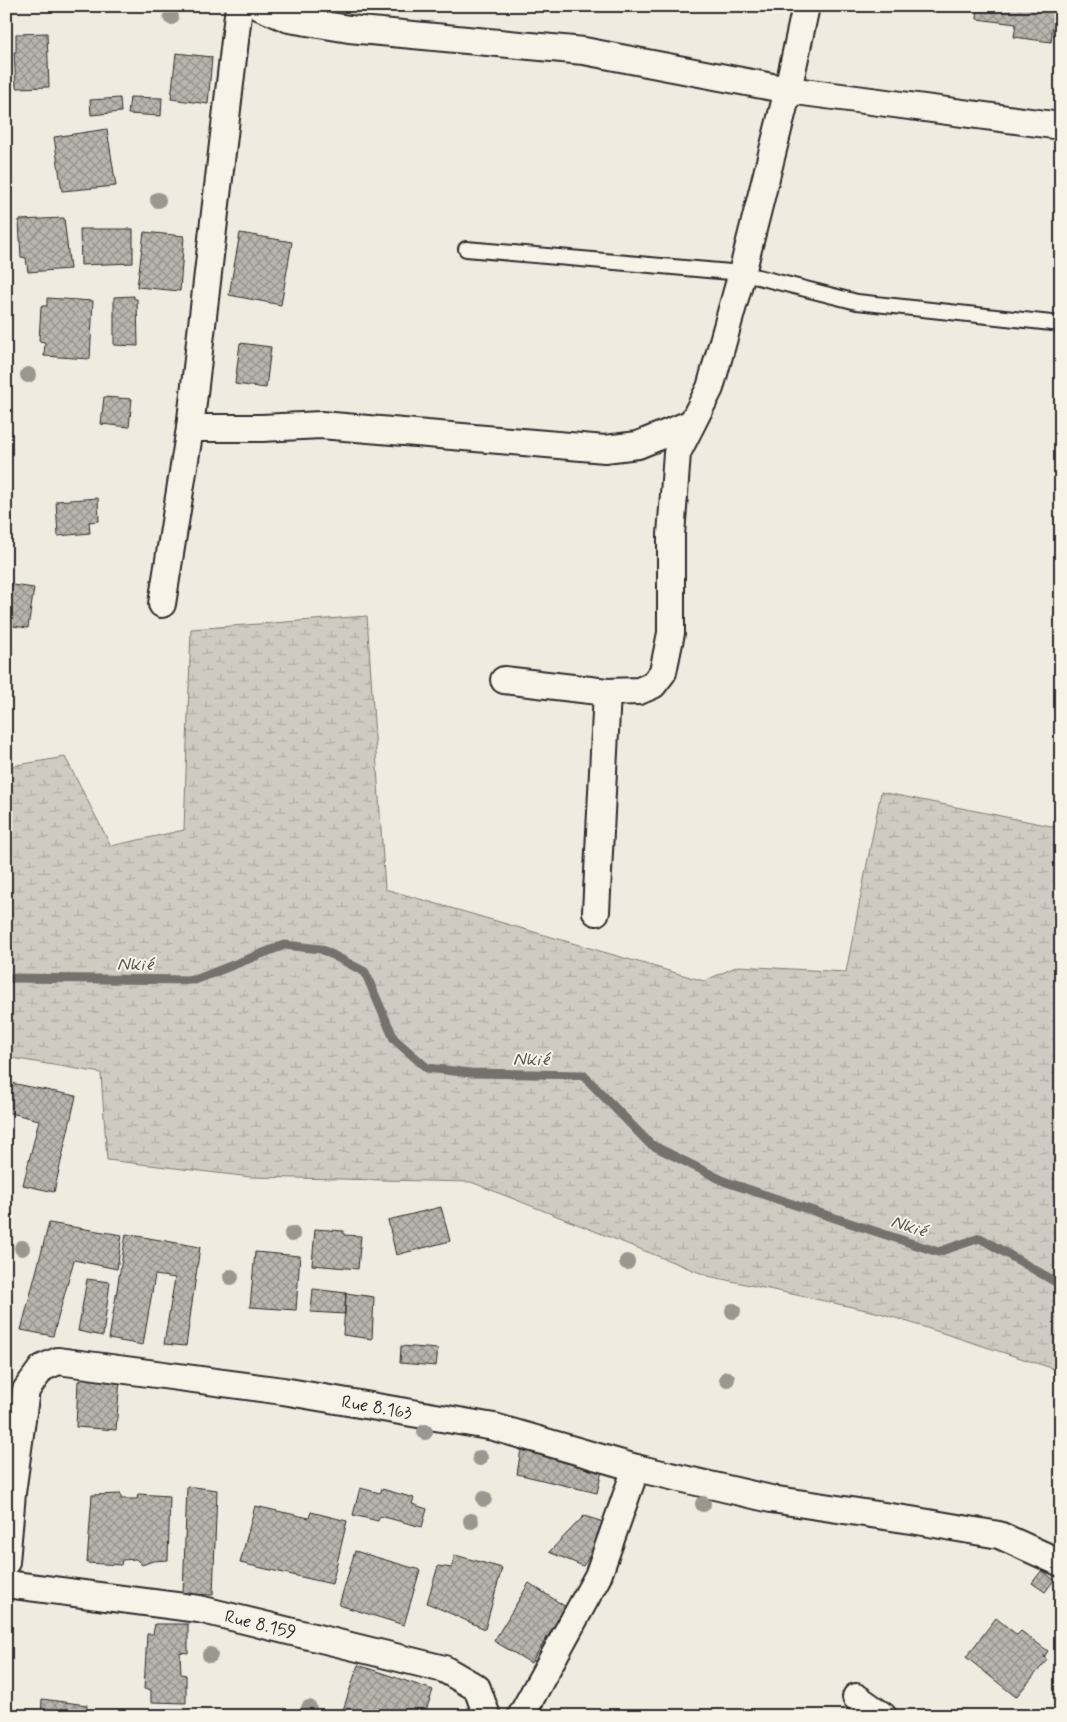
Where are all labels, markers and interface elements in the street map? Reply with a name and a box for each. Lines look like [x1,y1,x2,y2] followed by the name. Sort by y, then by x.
[117,952,156,977] water label: Nkié
[513,1047,552,1072] water label: Nkié
[887,1209,932,1245] water label: Nkié
[340,1390,414,1426] street label: Rue 8.163
[222,1605,298,1645] street label: Rue 8.159

